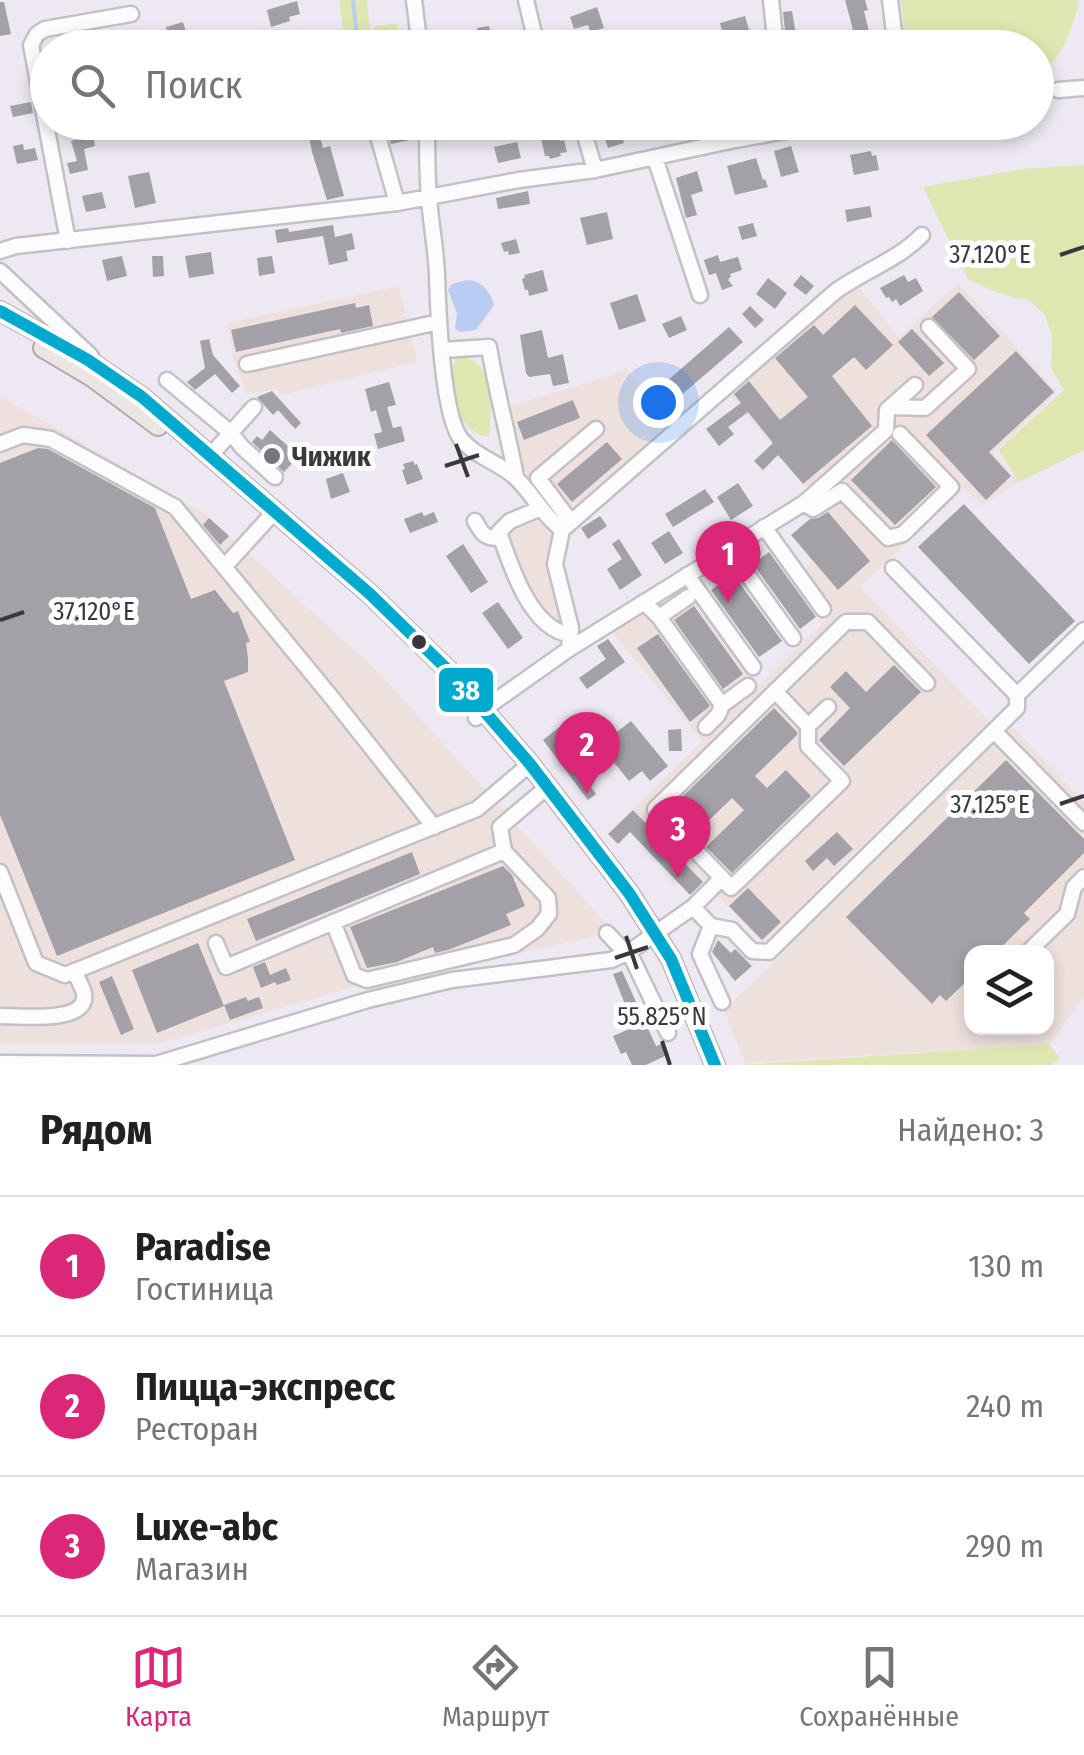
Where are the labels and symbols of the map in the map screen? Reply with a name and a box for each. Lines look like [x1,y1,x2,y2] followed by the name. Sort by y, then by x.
[949,240,1031,270] text: 37.120°E
[633,377,684,428] your location
[292,440,372,473] place label: Чижик
[261,445,283,467] marker: Чижик
[696,520,760,603] pin: 1
[53,597,135,627] text: 37.120°E
[409,632,429,652] unlabelled marker
[437,666,495,714] line badge: 38
[451,674,480,707] text: 38
[554,712,620,794] pin: 2
[950,790,1030,820] text: 37.125°E
[646,796,710,878] pin: 3
[617,1002,707,1032] text: 55.825°N

